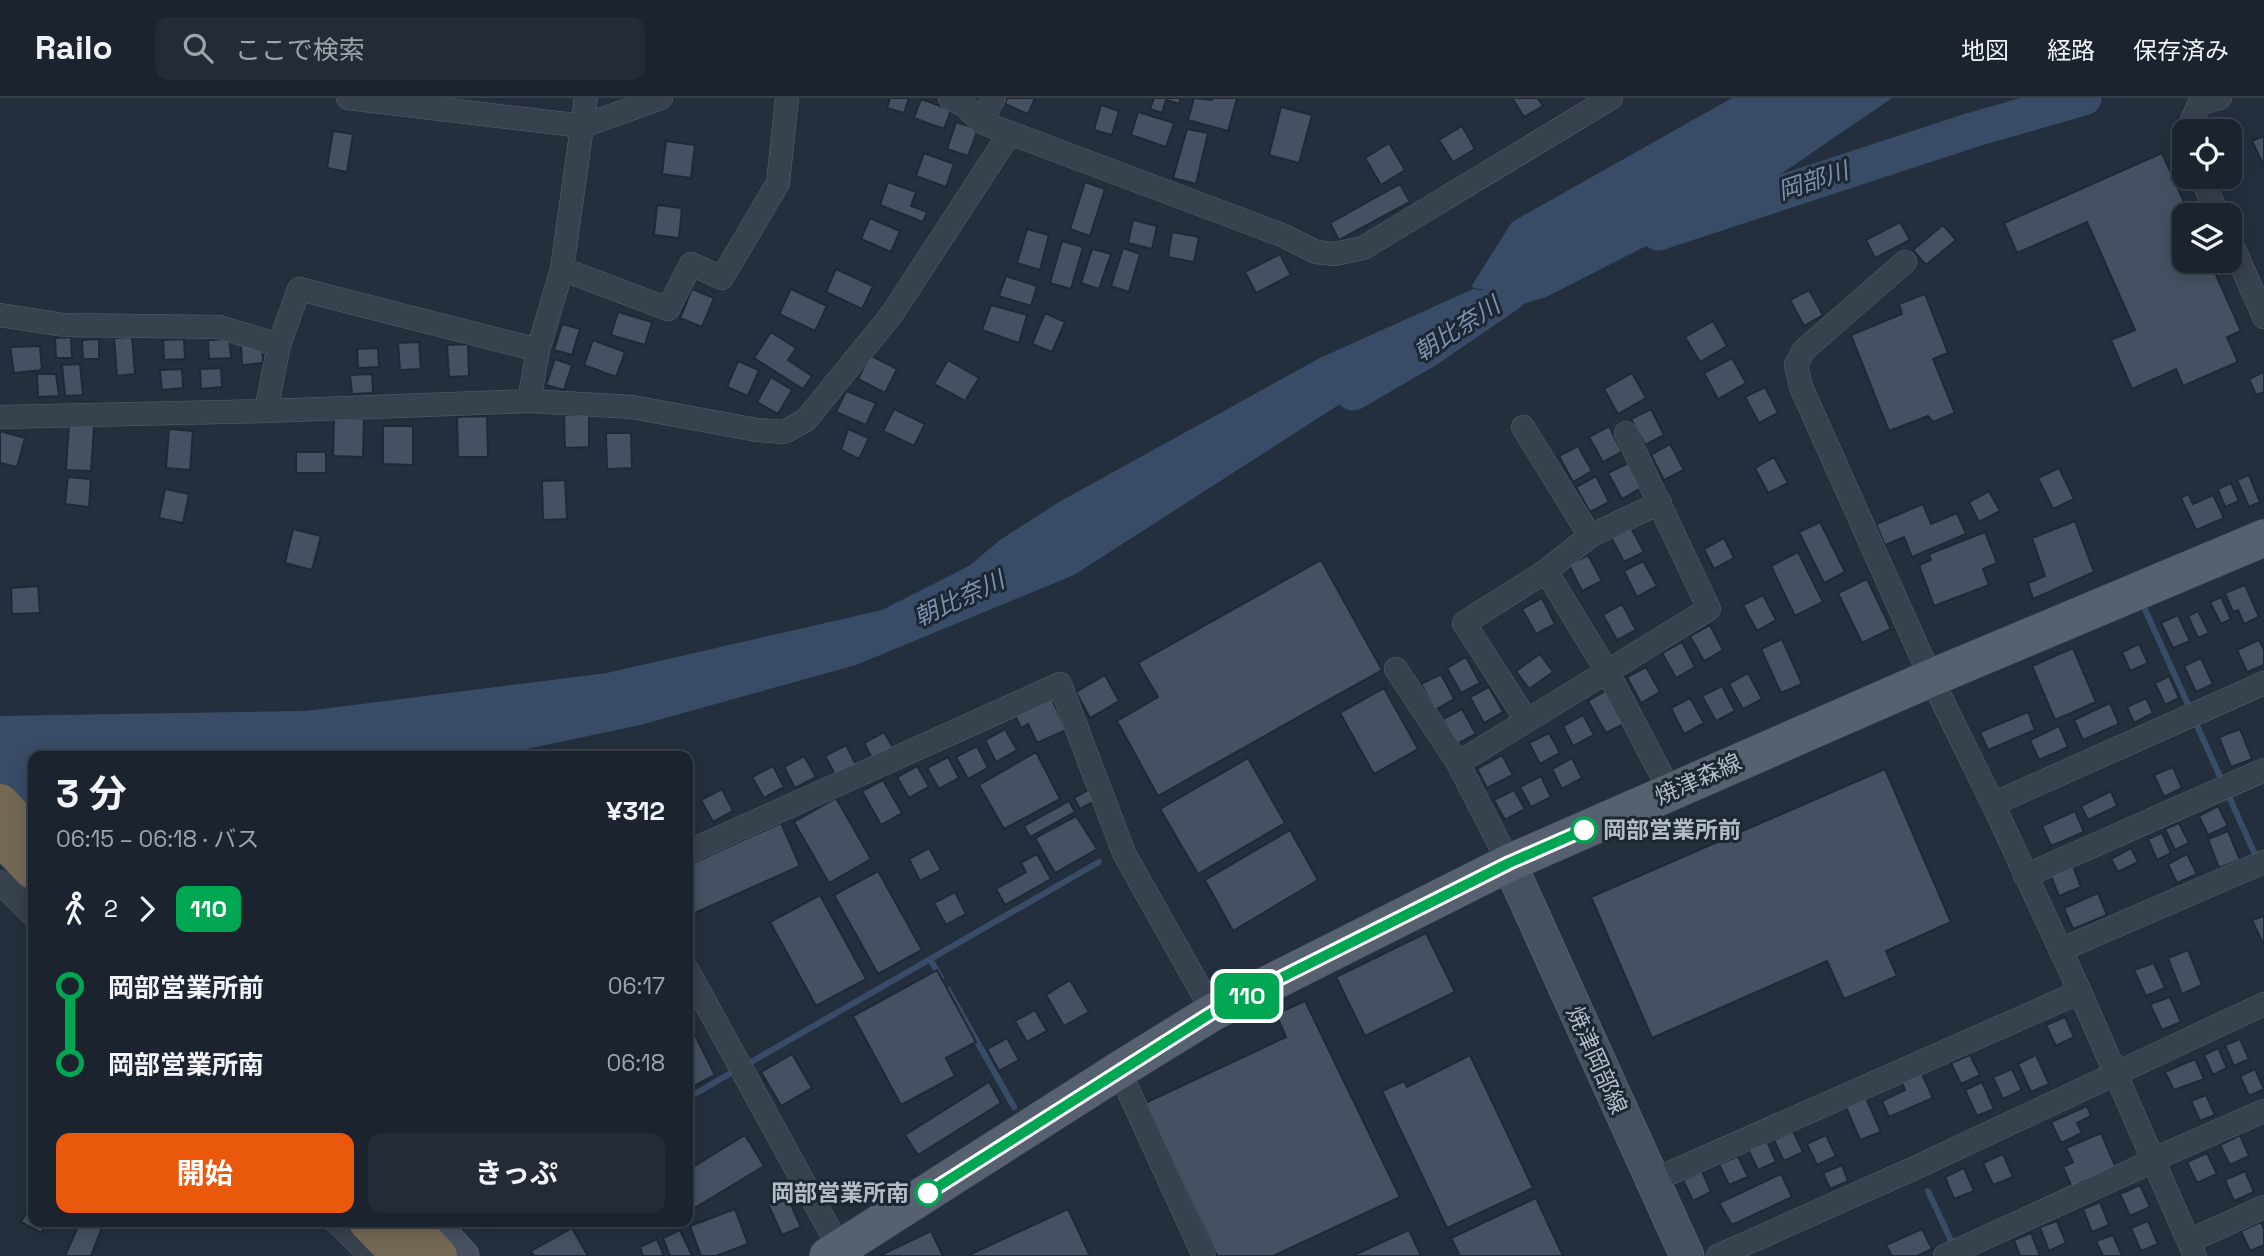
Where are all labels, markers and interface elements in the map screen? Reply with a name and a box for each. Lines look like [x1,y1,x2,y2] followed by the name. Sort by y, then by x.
[155,17,645,80] search box
[35,27,113,69] text: Railo
[179,29,217,67] icon: search
[235,33,365,67] text: ここで検索
[1961,35,2009,66] text: 地図
[2047,35,2095,66] text: 経路
[2133,35,2229,66] text: 保存済み
[2172,119,2242,273] map controls
[2172,119,2242,189] button: locate
[1774,154,1855,206] water label: 岡部川
[2172,203,2242,273] button: layers
[1408,288,1508,368] water label: 朝比奈川
[909,563,1012,633] water label: 朝比奈川
[1650,747,1746,811] street label: 焼津森線
[56,770,127,818] text: 3 分
[606,794,665,828] text: ¥312
[1603,815,1741,845] place label: 岡部営業所前
[1571,817,1597,843] marker: 岡部営業所前
[56,824,259,854] text: 06:15 – 06:18 · バス
[56,890,94,928] icon: walk
[128,890,166,928] icon: forward
[190,893,227,924] text: 110
[104,894,118,924] text: 2
[108,971,264,1005] text: 岡部営業所前
[608,971,665,1001] text: 06:17
[1207,973,1287,1019] line badge: 110
[1228,980,1266,1011] text: 110
[1560,1001,1634,1119] street label: 焼津岡部線
[108,1048,264,1082] text: 岡部営業所南
[606,1048,665,1078] text: 06:18
[56,1133,354,1213] button: 開始
[368,1133,665,1213] button: きっぷ
[771,1178,909,1208] place label: 岡部営業所南
[915,1180,941,1206] marker: 岡部営業所南

